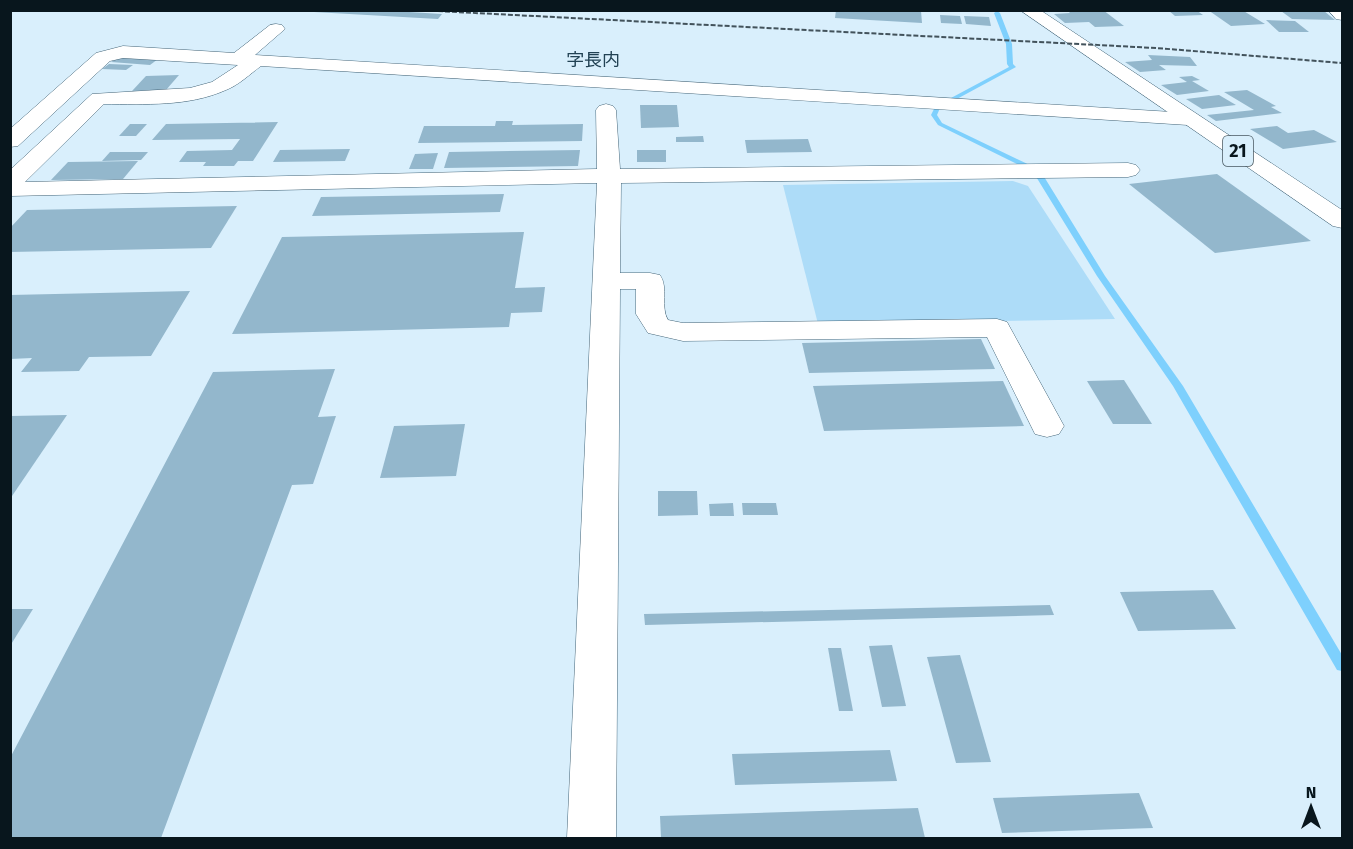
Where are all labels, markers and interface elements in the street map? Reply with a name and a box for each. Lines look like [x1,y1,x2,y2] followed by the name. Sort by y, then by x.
[566,49,620,71] district label: 字長内
[1223,136,1253,166] road number: 21
[1281,777,1341,837] north arrow
[1306,783,1316,802] text: N

